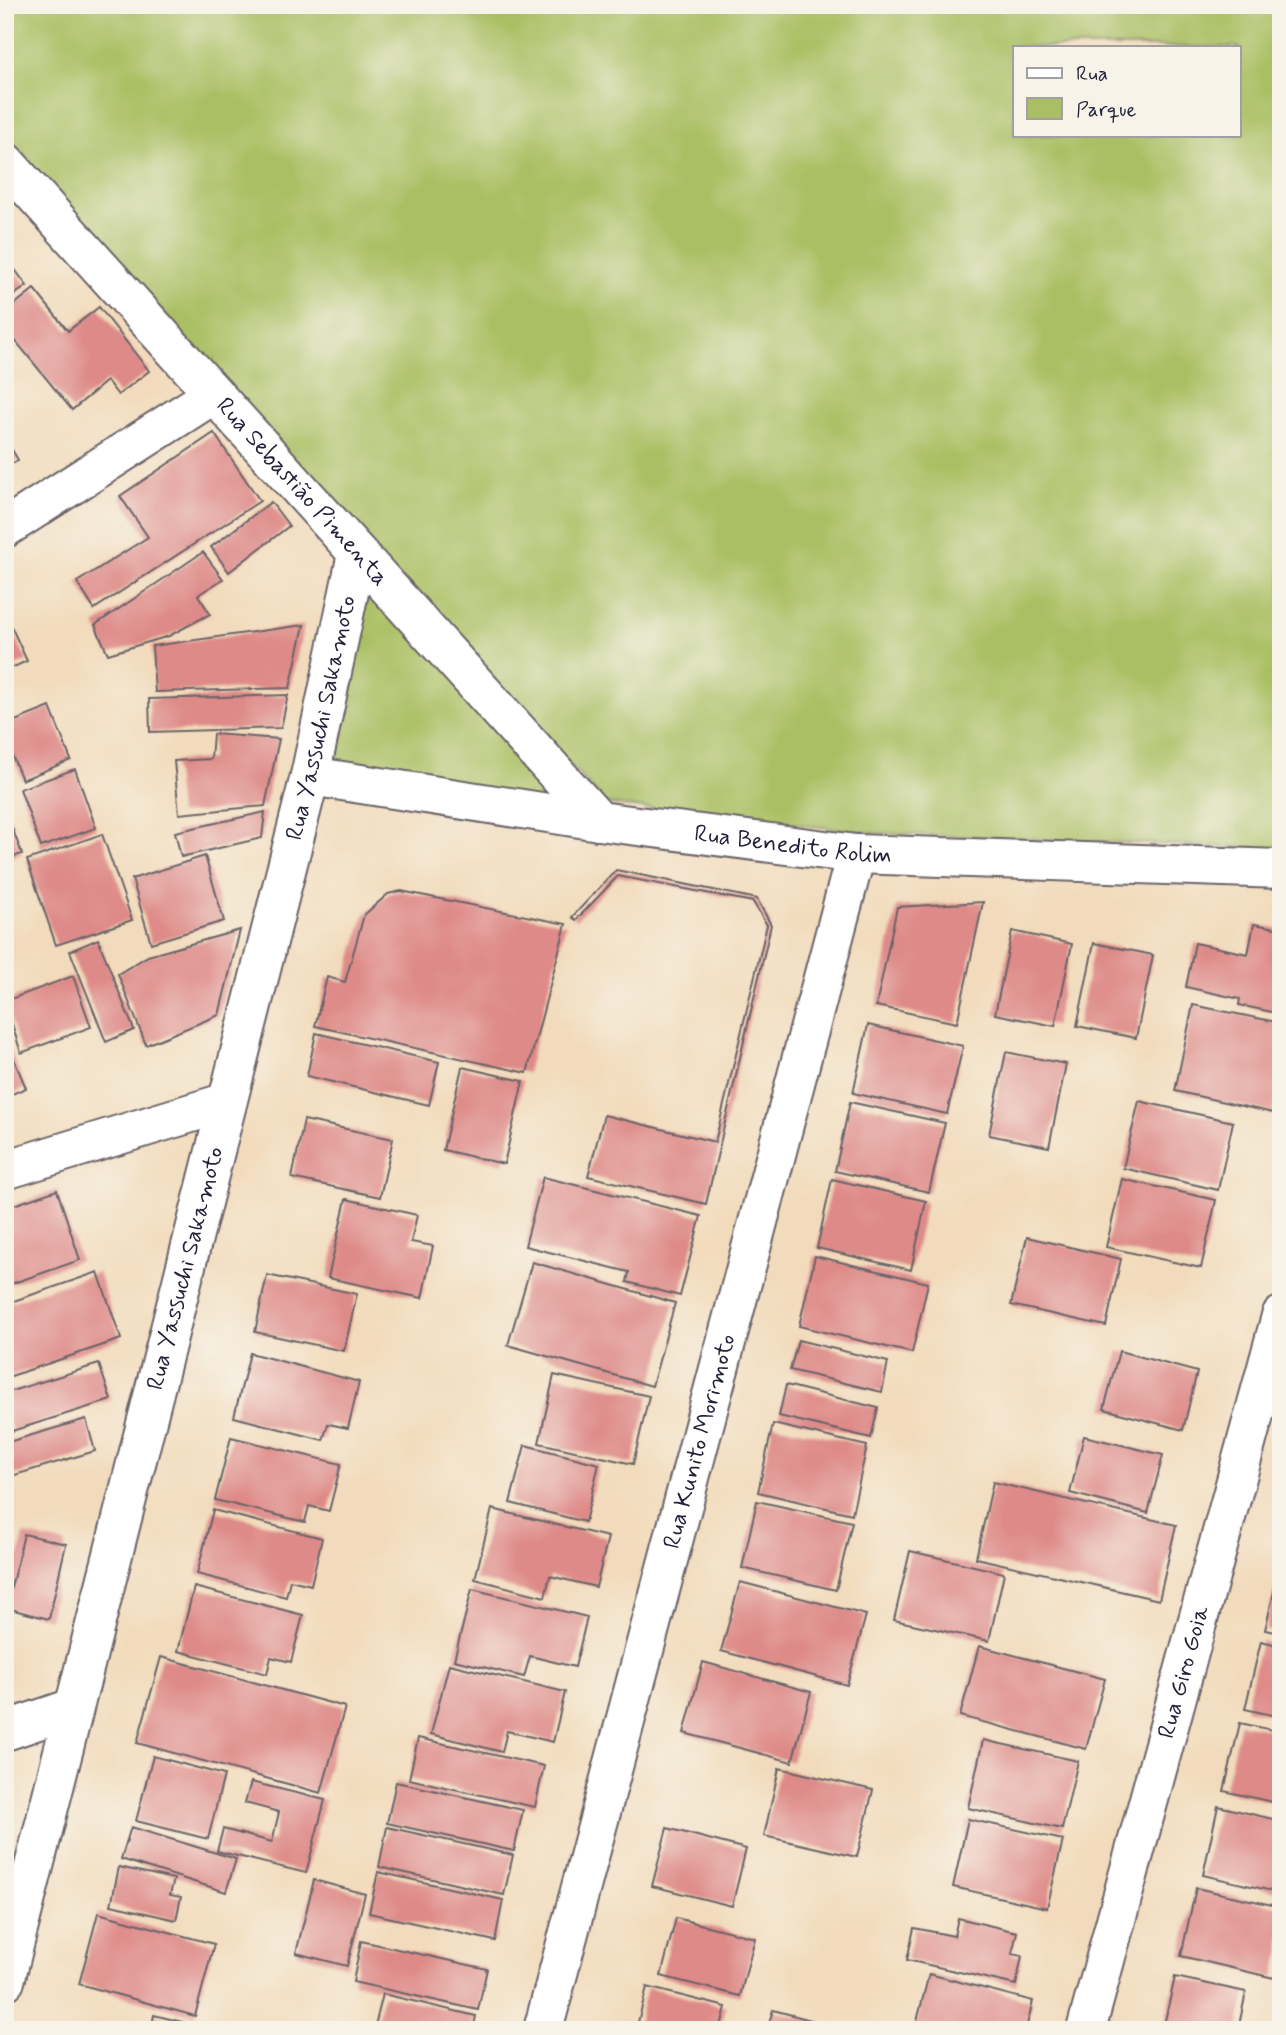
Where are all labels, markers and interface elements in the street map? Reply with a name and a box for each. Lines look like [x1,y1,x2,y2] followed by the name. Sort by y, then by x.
[1013,46,1240,136] legend
[1076,60,1108,88] text: Rua
[1076,96,1137,124] text: Parque
[209,391,395,593] street label: Rua Sebastião Pimenta
[279,593,363,844] street label: Rua Yassuchi Sakamoto
[692,818,892,871] street label: Rua Benedito Rolim
[140,1144,231,1393] street label: Rua Yassuchi Sakamoto
[656,1331,743,1552] street label: Rua Kunito Morimoto
[1151,1602,1217,1742] street label: Rua Giro Goia

